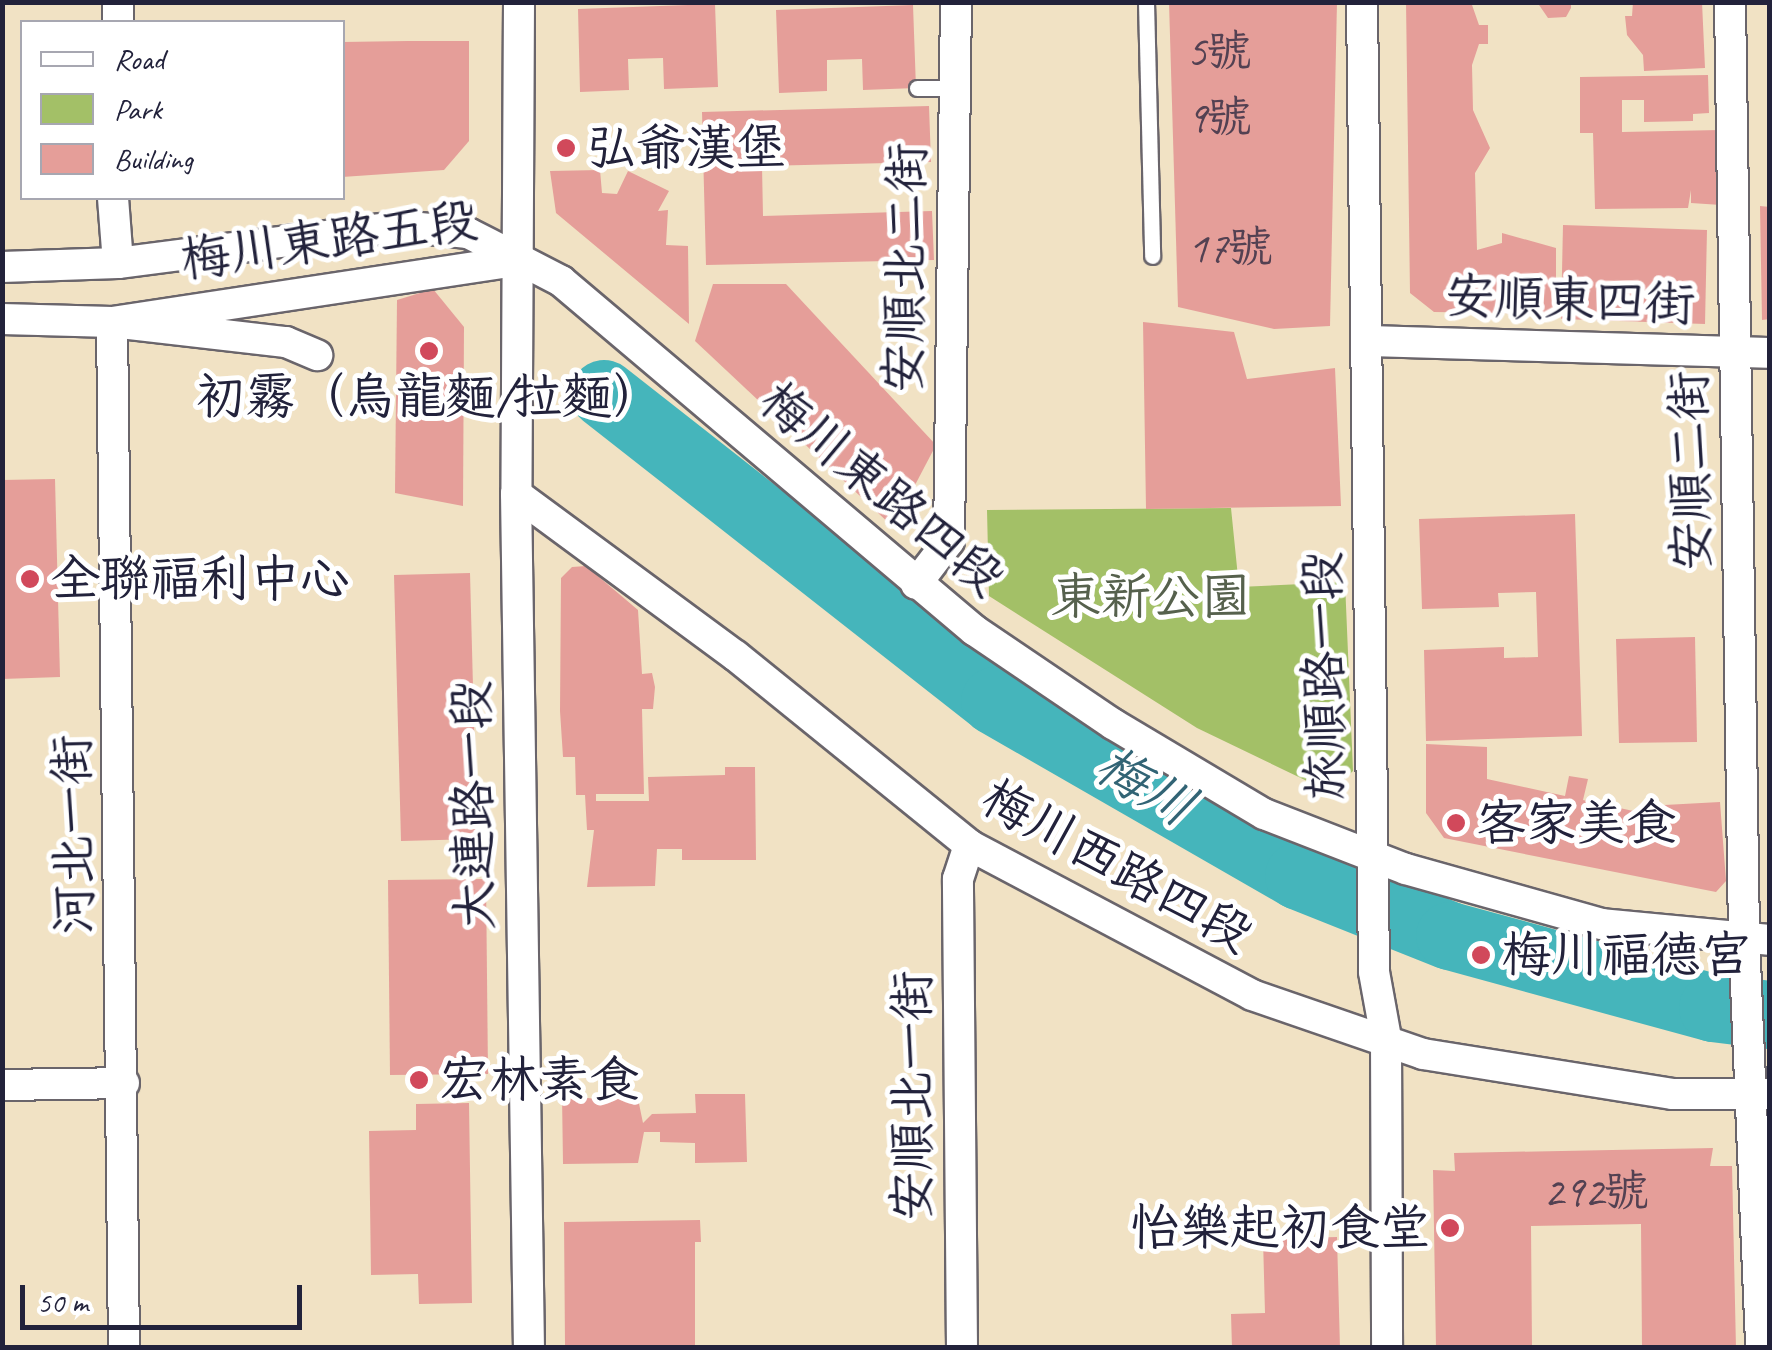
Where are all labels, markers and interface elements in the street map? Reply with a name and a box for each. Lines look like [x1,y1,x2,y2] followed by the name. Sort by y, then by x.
[20,20,345,200] legend
[1186,25,1252,79] house number: 5號
[114,40,164,78] text: Road
[114,90,162,128] text: Park
[1186,91,1252,145] house number: 9號
[586,118,786,178] place label: 弘爺漢堡
[555,137,577,159] marker: 弘爺漢堡
[114,140,193,178] text: Building
[873,142,937,394] street label: 安順北二街
[176,189,482,291] street label: 梅川東路五段
[1187,221,1273,275] house number: 17號
[1444,266,1696,334] street label: 安順東四街
[418,340,440,362] marker: 初霧（烏龍麵/拉麵）
[196,367,662,427] place label: 初霧（烏龍麵/拉麵）
[748,370,1016,608] street label: 梅川東路四段
[1658,370,1722,572] street label: 安順二街
[50,549,350,609] place label: 全聯福利中心
[1292,550,1356,802] street label: 旅順路一段
[1051,567,1251,627] park label: 東新公園
[19,568,41,590] marker: 全聯福利中心
[441,679,505,931] street label: 大連路一段
[41,734,105,936] street label: 河北一街
[1084,734,1206,840] water label: 梅川
[971,767,1263,965] street label: 梅川西路四段
[1476,793,1676,853] place label: 客家美食
[1445,812,1467,834] marker: 客家美食
[1501,925,1751,985] place label: 梅川福德宮
[1470,944,1492,966] marker: 梅川福德宮
[882,971,942,1221] street label: 安順北一街
[439,1050,639,1110] place label: 宏林素食
[408,1069,430,1091] marker: 宏林素食
[1543,1165,1649,1219] house number: 292號
[1130,1198,1430,1258] place label: 怡樂起初食堂
[1439,1217,1461,1239] marker: 怡樂起初食堂
[25,1265,308,1327] scale bar
[37,1283,88,1321] text: 50 m

